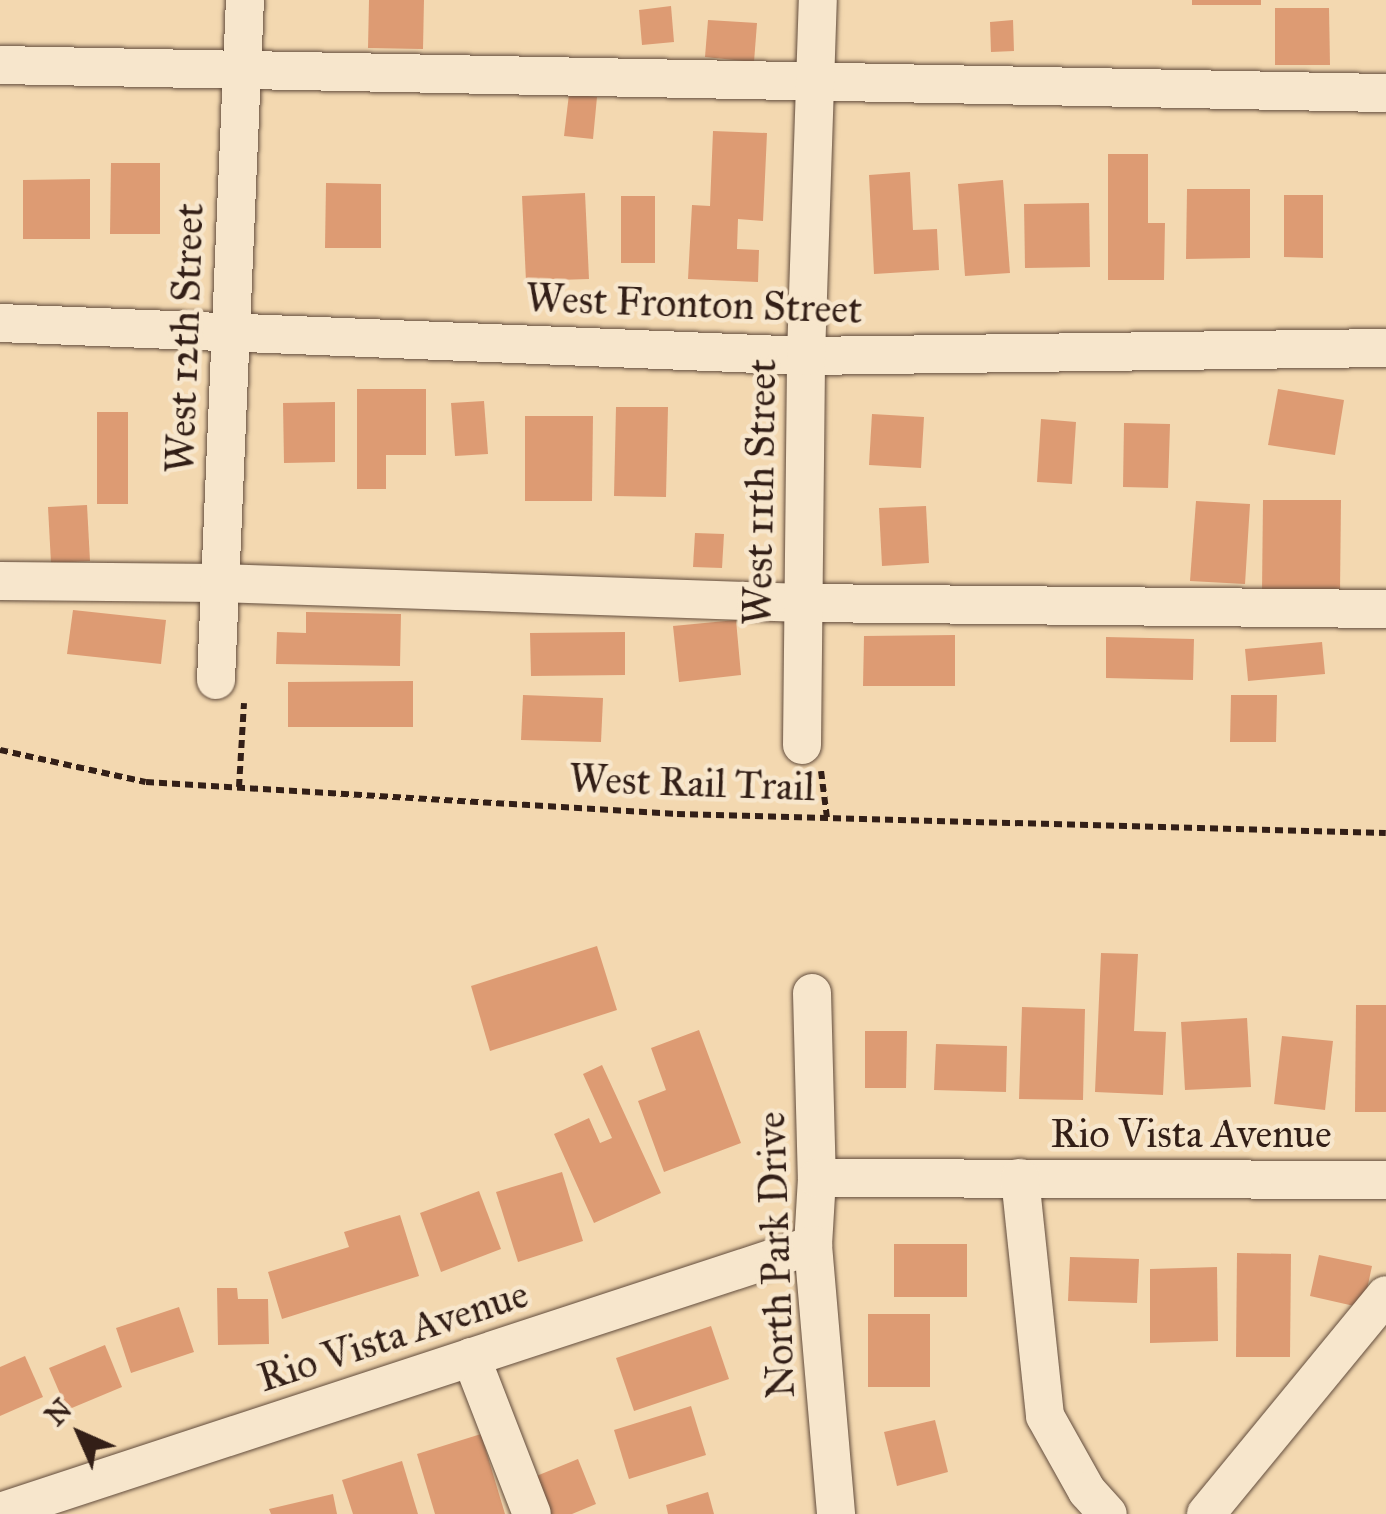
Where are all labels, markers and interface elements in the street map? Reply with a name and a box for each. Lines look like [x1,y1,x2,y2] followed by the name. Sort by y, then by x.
[156,202,214,474] street label: West 12th Street
[525,274,863,334] street label: West Fronton Street
[734,358,786,626] street label: West 11th Street
[568,755,816,811] street label: West Rail Trail
[1050,1110,1332,1158] street label: Rio Vista Avenue
[747,1111,805,1399] street label: North Park Drive
[252,1270,534,1402] street label: Rio Vista Avenue
[30,1384,130,1484] north arrow
[38,1392,79,1433] text: N

